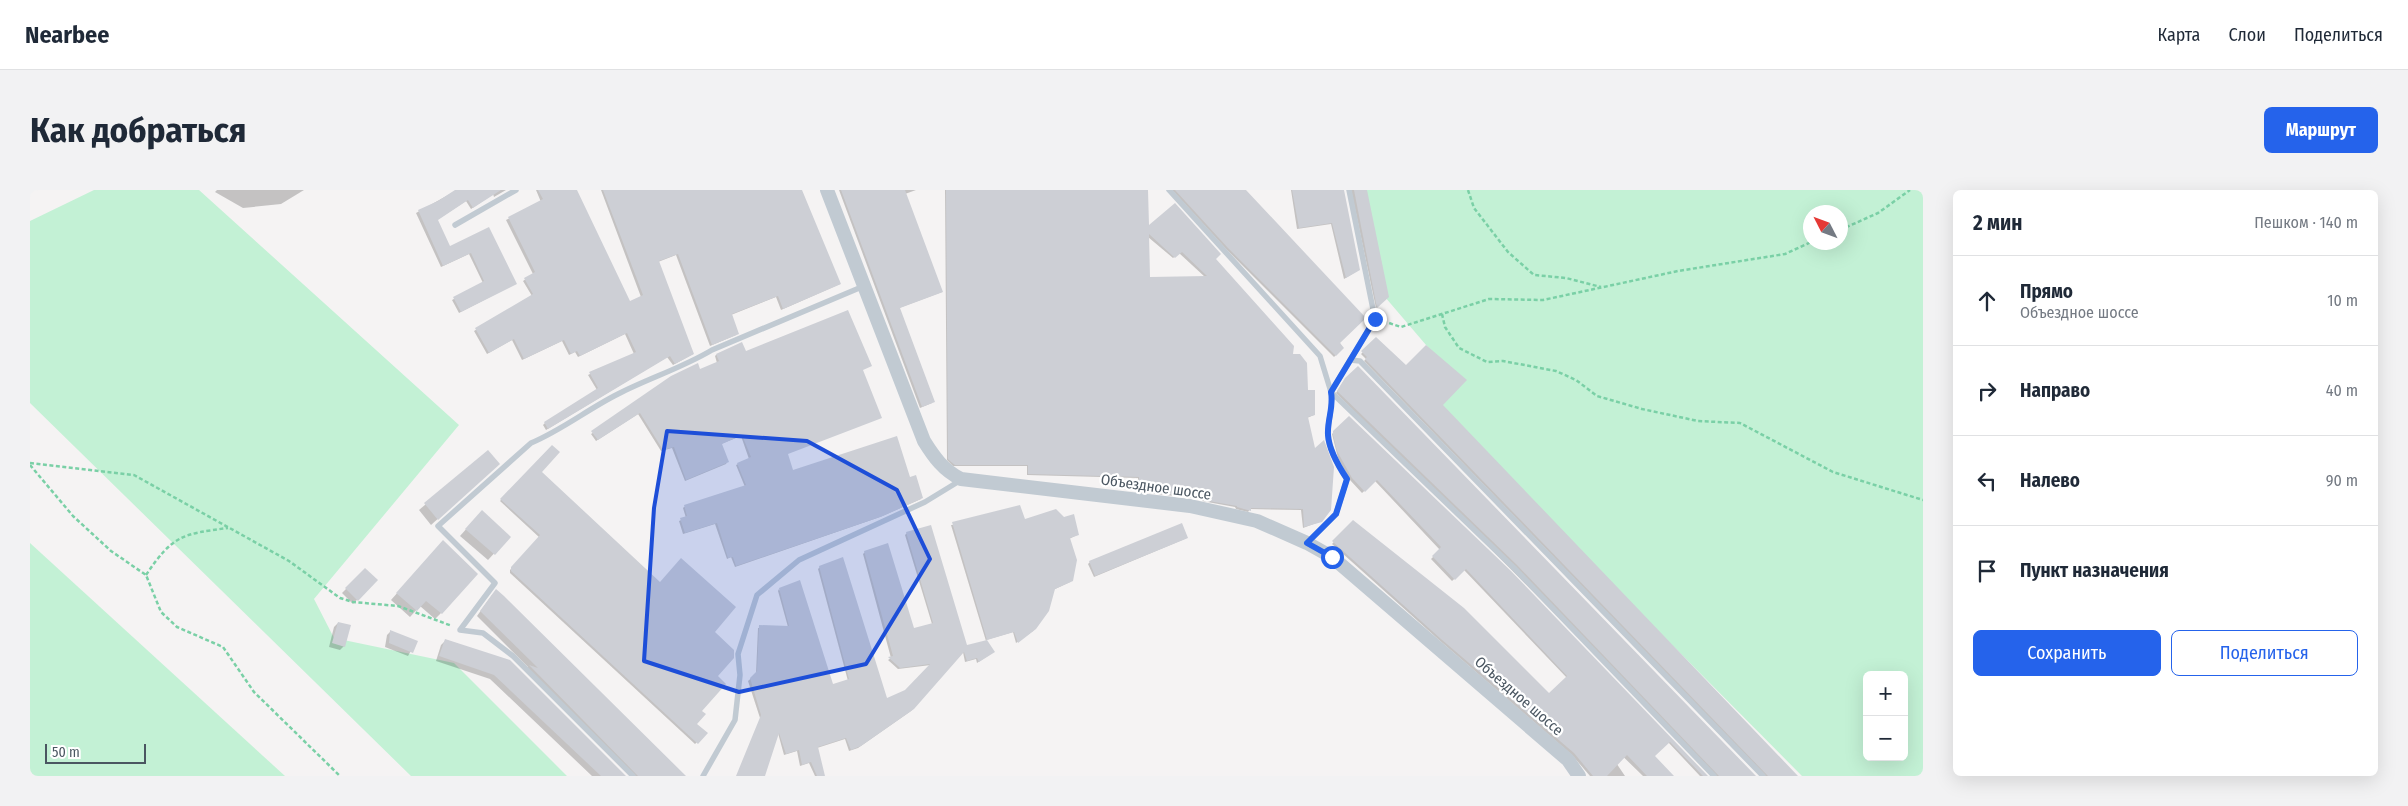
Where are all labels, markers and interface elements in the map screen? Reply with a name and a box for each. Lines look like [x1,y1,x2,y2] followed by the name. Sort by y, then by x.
[25,21,109,49] text: Nearbee
[2157,24,2200,46] text: Карта
[2228,24,2266,46] text: Слои
[2294,24,2383,46] text: Поделиться
[2264,107,2378,153] button: Маршрут
[30,109,247,151] text: Как добраться
[1803,205,1848,250] north arrow
[1973,210,2022,236] text: 2 мин
[2254,213,2358,232] text: Пешком · 140 m
[2020,280,2073,303] text: Прямо
[1973,287,2001,315] icon: ahead
[2327,291,2358,310] text: 10 m
[2020,303,2139,322] text: Объездное шоссе
[1364,308,1387,331] route end
[1973,377,2001,405] icon: right
[2020,379,2090,402] text: Направо
[2326,381,2358,400] text: 40 m
[1973,467,2001,495] icon: left
[2020,469,2080,492] text: Налево
[1100,470,1212,504] street label: Объездное шоссе
[2326,471,2358,490] text: 90 m
[1321,546,1344,569] route start
[1973,557,2001,585] icon: arrive
[2020,559,2169,582] text: Пункт назначения
[1973,630,2161,676] button: Сохранить
[2171,630,2358,676] button: Поделиться
[1471,653,1567,739] street label: Объездное шоссе
[1863,671,1908,761] map controls
[1863,671,1908,716] button: +
[1863,716,1908,761] button: −
[45,741,146,764] scale bar
[52,744,80,761] text: 50 m

